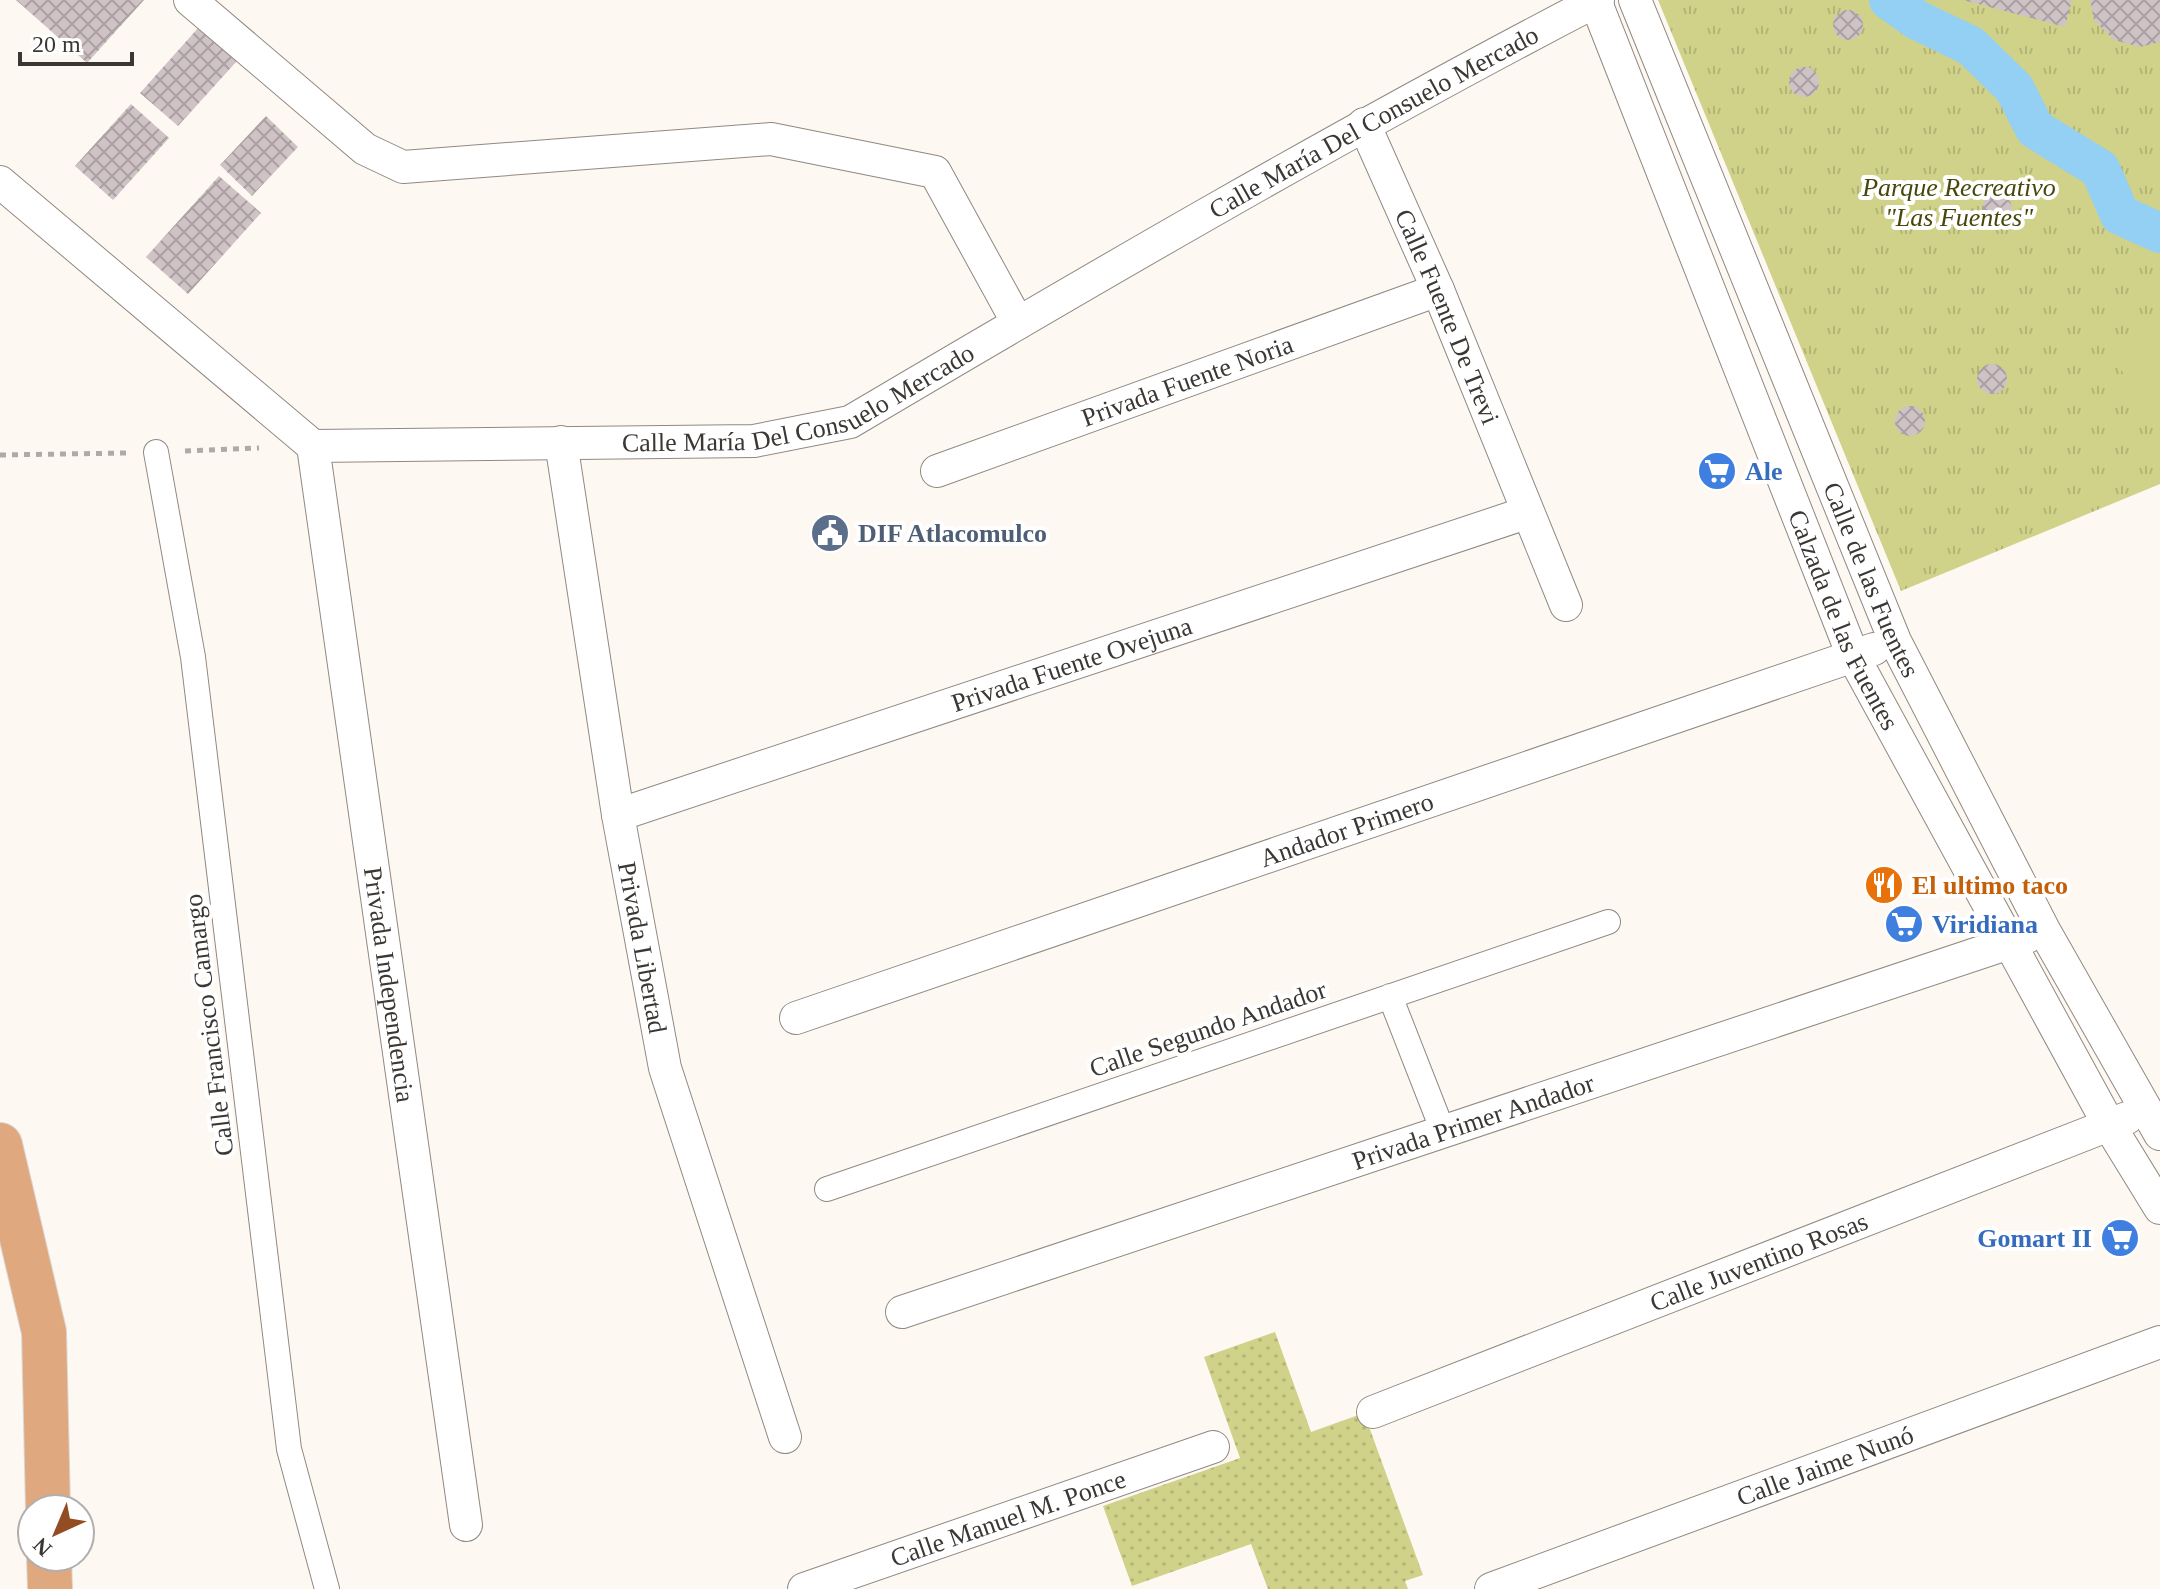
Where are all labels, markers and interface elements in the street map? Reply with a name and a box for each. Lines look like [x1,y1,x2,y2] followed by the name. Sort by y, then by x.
[20,16,132,66] scale bar
[1204,20,1543,224] street label: Calle María Del Consuelo Mercado
[32,31,81,57] text: 20 m
[1861,173,2056,232] park label: Parque Recreativo "Las Fuentes"
[1389,205,1505,428] street label: Calle Fuente De Trevi
[1078,329,1297,432] street label: Privada Fuente Noria
[622,338,979,457] street label: Calle María Del Consuelo Mercado
[1696,450,1738,492] supermarket icon: Ale
[1745,457,1783,486] place label: Ale
[1818,478,1926,682] street label: Calle de las Fuentes
[1783,506,1905,735] street label: Calzada de las Fuentes
[809,512,851,554] public building icon: DIF Atlacomulco
[858,519,1047,548] place label: DIF Atlacomulco
[948,611,1196,718] street label: Privada Fuente Ovejuna
[1256,786,1437,873] street label: Andador Primero
[612,859,673,1036] street label: Privada Libertad
[1863,864,1905,906] restaurant icon: El ultimo taco
[358,865,420,1105] street label: Privada Independencia
[1912,871,2068,900] place label: El ultimo taco
[179,892,239,1158] street label: Calle Francisco Camargo
[1883,903,1925,945] supermarket icon: Viridiana
[1932,910,2038,939] place label: Viridiana
[1086,975,1330,1083] street label: Calle Segundo Andador
[1349,1068,1598,1175] street label: Privada Primer Andador
[1646,1206,1872,1317] street label: Calle Juventino Rosas
[2099,1217,2141,1259] supermarket icon: Gomart II
[1977,1224,2092,1253] place label: Gomart II
[1733,1420,1917,1512] street label: Calle Jaime Nunó
[887,1464,1129,1572] street label: Calle Manuel M. Ponce
[16,1493,96,1573] north arrow
[28,1532,57,1562] text: N

